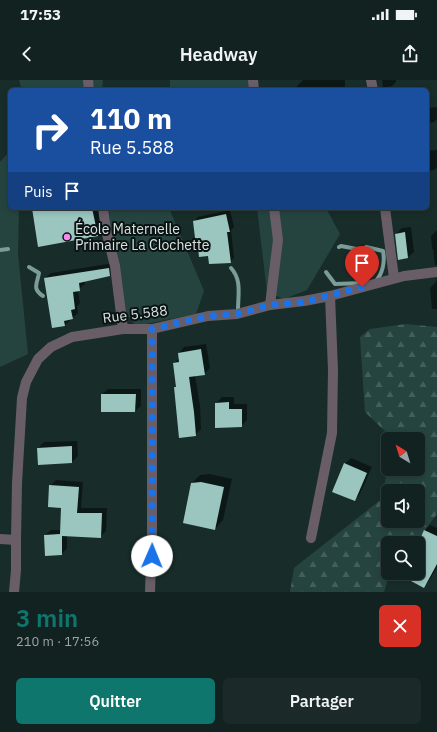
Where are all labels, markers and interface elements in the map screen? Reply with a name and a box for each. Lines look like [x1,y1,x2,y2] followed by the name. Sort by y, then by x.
[20,5,61,24] text: 17:53
[16,43,38,65] icon: back
[180,43,257,66] text: Headway
[399,43,421,65] icon: share
[90,100,172,137] text: 110 m
[24,104,76,156] icon: right
[90,136,174,159] text: Rue 5.588
[61,180,83,202] icon: arrive
[24,182,53,201] text: Puis
[75,219,210,254] place label: École Maternelle Primaire La Clochette
[62,232,72,242] marker: École Maternelle Primaire La Clochette
[345,246,379,287] pin
[351,252,373,274] icon: arrive
[101,301,169,327] street label: Rue 5.588
[381,432,425,476] north arrow
[381,432,425,580] map controls
[381,484,425,528] button: sound
[131,535,173,577] position arrow
[381,536,425,580] button: search
[16,602,78,634] text: 3 min
[379,605,421,647] button: close
[16,633,99,650] text: 210 m · 17:56
[16,678,215,724] button: Quitter
[223,678,421,724] button: Partager

